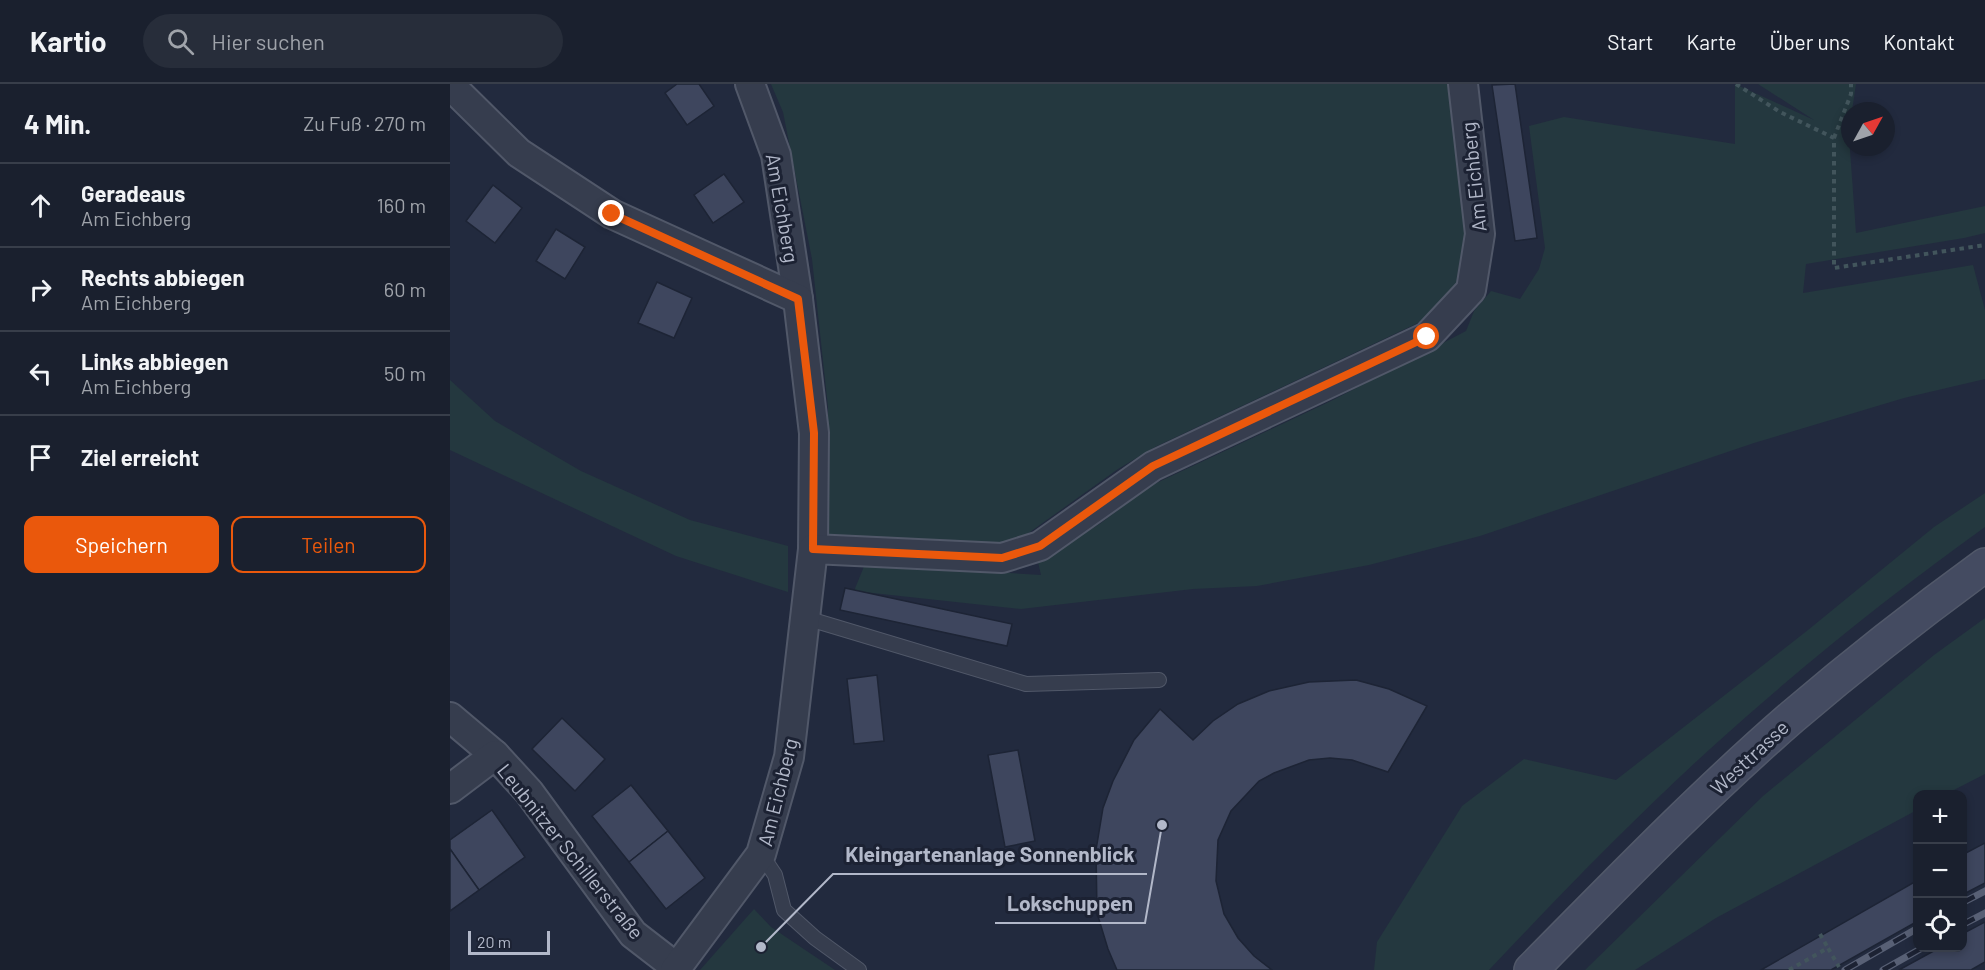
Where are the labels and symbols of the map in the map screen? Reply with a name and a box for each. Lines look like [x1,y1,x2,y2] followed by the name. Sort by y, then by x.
[1841,102,1895,156] north arrow
[1455,121,1491,233] street label: Am Eichberg
[762,152,804,264] street label: Am Eichberg
[598,200,624,226] route end
[1413,323,1439,349] route start
[1705,715,1793,799] street label: Westtrasse
[752,736,802,848] street label: Am Eichberg
[493,758,649,944] street label: Leubnitzer Schillerstraße
[833,835,1147,874] callout: Kleingartenanlage Sonnenblick
[845,841,1135,866] text: Kleingartenanlage Sonnenblick
[995,884,1145,923] callout: Lokschuppen
[1007,890,1133,915] text: Lokschuppen
[468,928,550,956] scale bar

